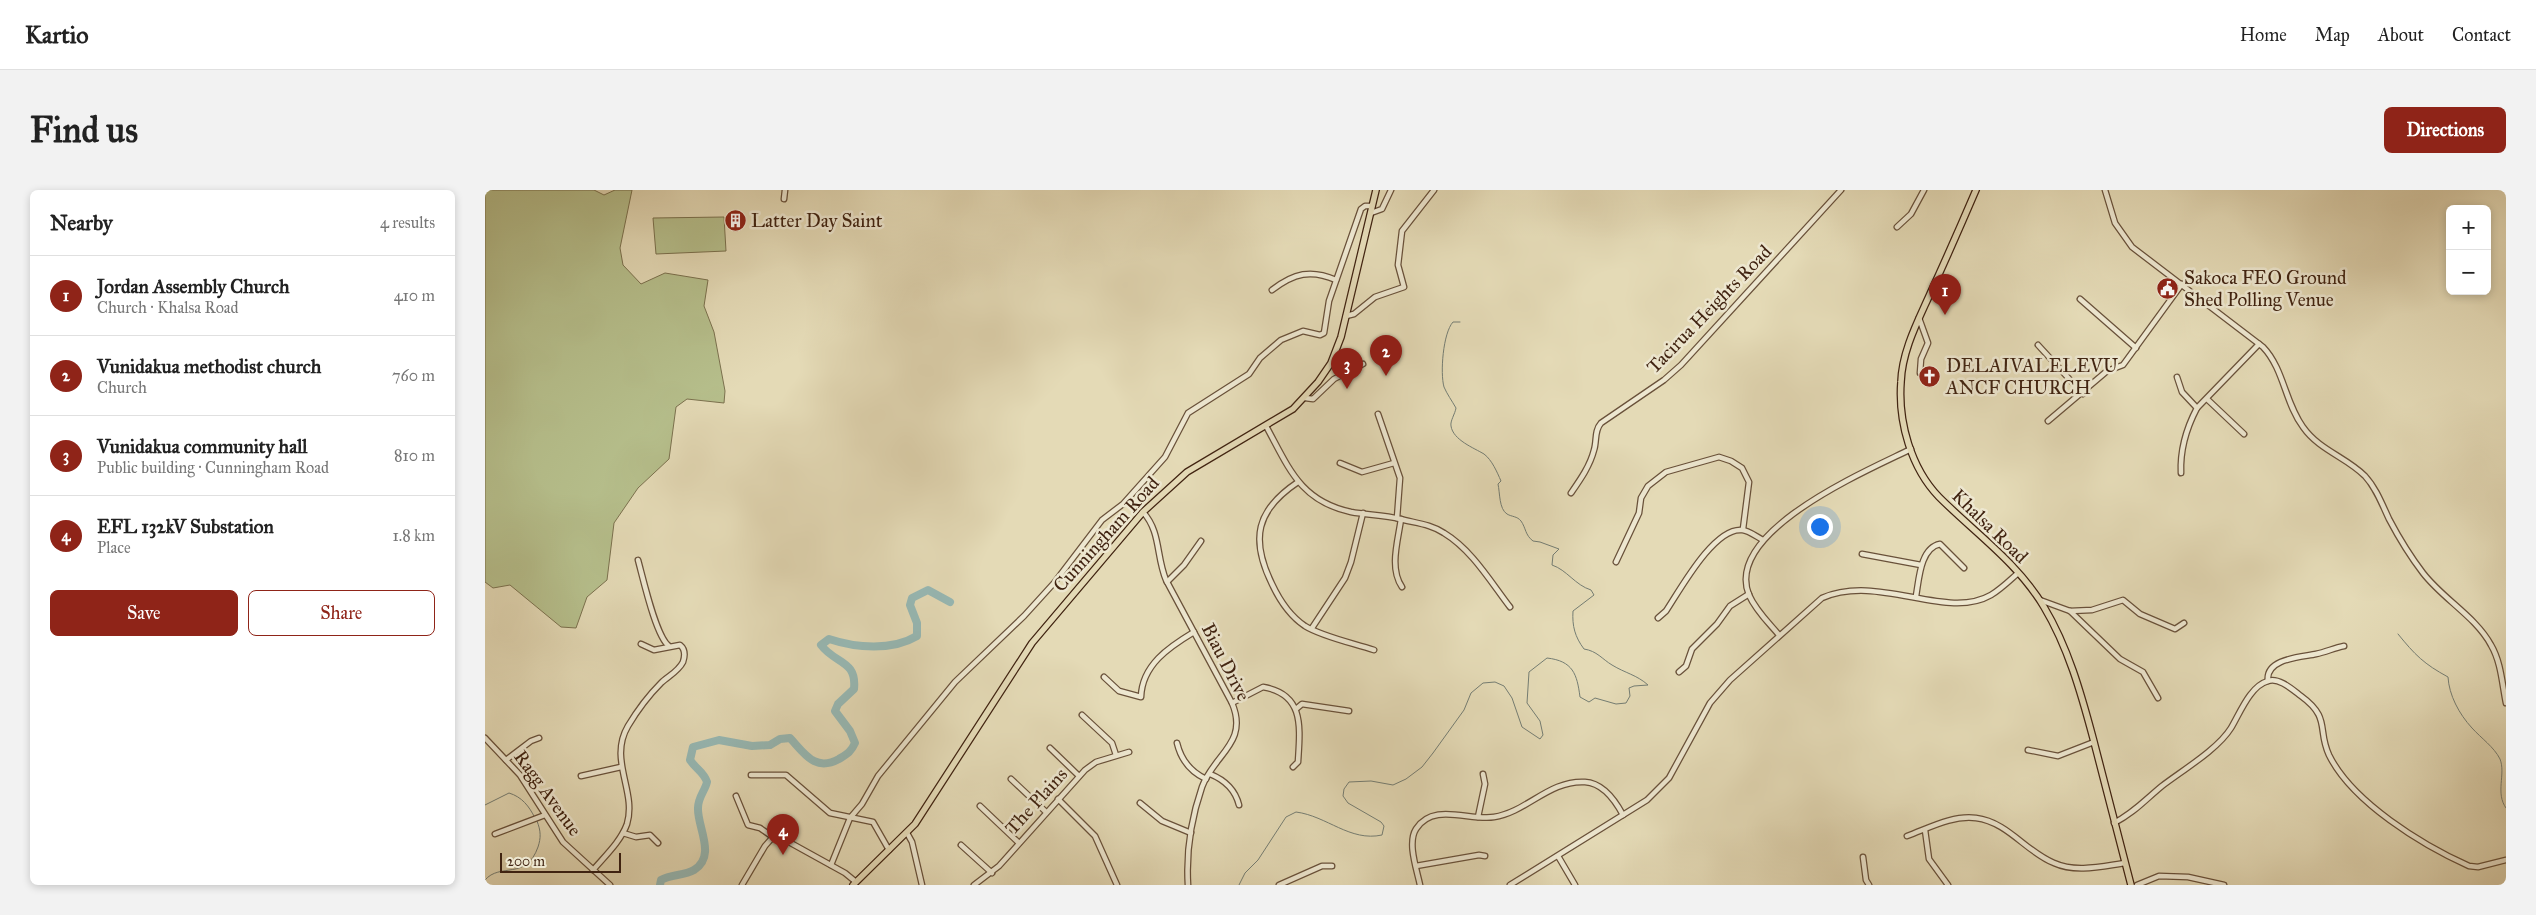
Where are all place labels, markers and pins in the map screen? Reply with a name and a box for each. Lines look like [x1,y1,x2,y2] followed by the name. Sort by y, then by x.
[723,208,747,232] building icon: Latter Day Saint
[751,209,883,232] place label: Latter Day Saint
[2184,266,2347,312] place label: Sakoca FEO Ground Shed Polling Venue
[1929,274,1961,315] pin: 1
[2156,276,2180,300] public building icon: Sakoca FEO Ground Shed Polling Venue
[1370,335,1402,376] pin: 2
[1331,348,1363,389] pin: 3
[1945,354,2118,399] place label: DELAIVALELEVU ANCF CHURCH
[1918,364,1942,388] church icon: DELAIVALELEVU ANCF CHURCH
[767,814,799,855] pin: 4

